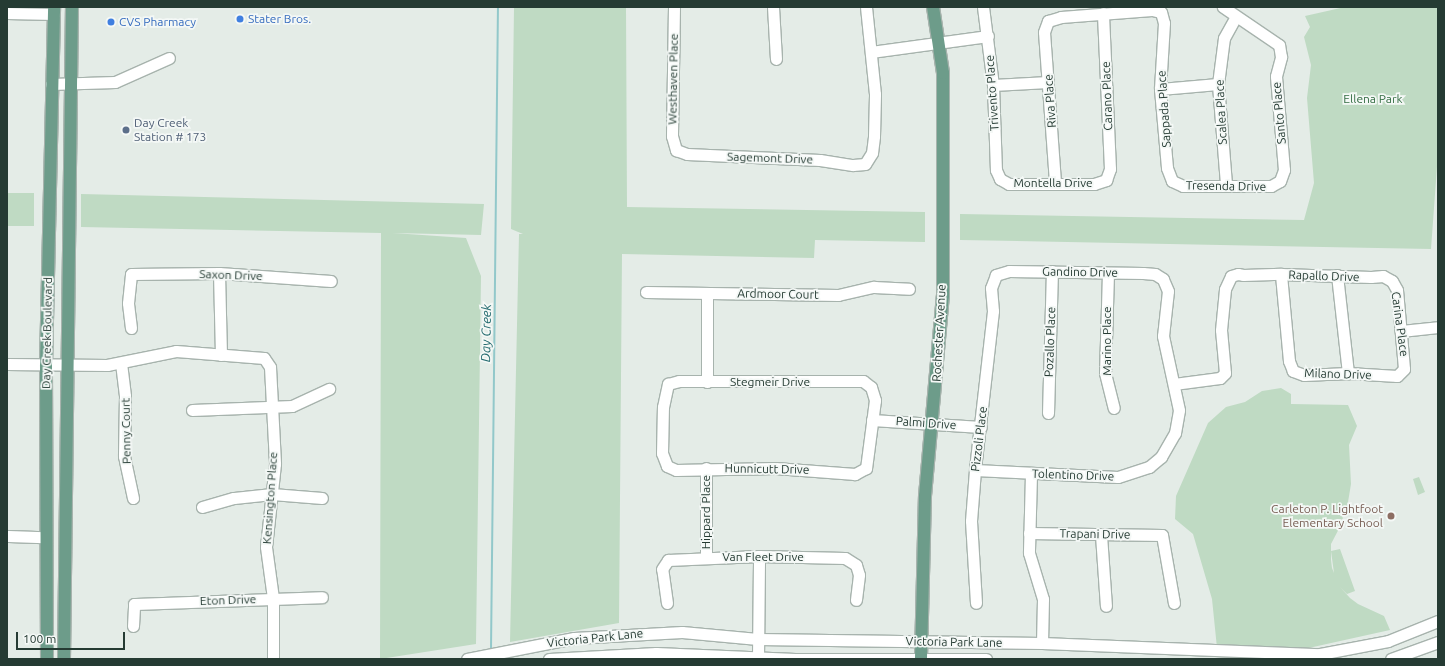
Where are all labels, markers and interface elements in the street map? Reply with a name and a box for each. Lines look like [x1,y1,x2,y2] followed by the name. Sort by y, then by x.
[248,12,311,26] place label: Stater Bros.
[235,14,245,24] marker: Stater Bros.
[119,15,196,29] place label: CVS Pharmacy
[106,17,116,27] marker: CVS Pharmacy
[665,33,681,125] street label: Westhaven Place
[982,55,1002,131] street label: Trivento Place
[1099,61,1115,131] street label: Carano Place
[1154,70,1174,148] street label: Sappada Place
[1041,74,1059,128] street label: Riva Place
[1212,79,1230,145] street label: Scalea Place
[1269,81,1289,145] street label: Santo Place
[1343,92,1403,106] park label: Ellena Park
[134,116,206,144] place label: Day Creek Station # 173
[121,125,131,135] marker: Day Creek Station # 173
[727,149,813,167] street label: Sagemont Drive
[1013,176,1093,190] street label: Montella Drive
[1186,178,1266,194] street label: Tresenda Drive
[1042,264,1118,280] street label: Gandino Drive
[199,267,263,283] street label: Saxon Drive
[1288,268,1360,284] street label: Rapallo Drive
[39,277,55,389] street label: Day Creek Boulevard
[929,284,949,382] street label: Rochester Avenue
[737,286,819,302] street label: Ardmoor Court
[1388,291,1412,357] street label: Carina Place
[478,304,494,362] water label: Day Creek
[1100,306,1114,376] street label: Marino Place
[1042,307,1058,377] street label: Pozallo Place
[1304,366,1372,382] street label: Milano Drive
[730,375,810,389] street label: Stegmeir Drive
[118,398,134,464] street label: Penny Court
[968,406,990,472] street label: Pizzoli Place
[895,414,957,432] street label: Palmi Drive
[260,451,280,545] street label: Kensington Place
[724,461,810,477] street label: Hunnicutt Drive
[1032,466,1114,484] street label: Tolentino Drive
[699,475,713,549] street label: Hippard Place
[1271,502,1383,530] place label: Carleton P. Lightfoot Elementary School
[1386,511,1396,521] marker: Carleton P. Lightfoot Elementary School
[1059,526,1131,542] street label: Trapani Drive
[722,550,804,564] street label: Van Fleet Drive
[200,592,256,608] street label: Eton Drive
[18,624,127,650] scale bar
[546,626,644,650] street label: Victoria Park Lane
[23,632,56,645] text: 100 m
[905,634,1003,650] street label: Victoria Park Lane

